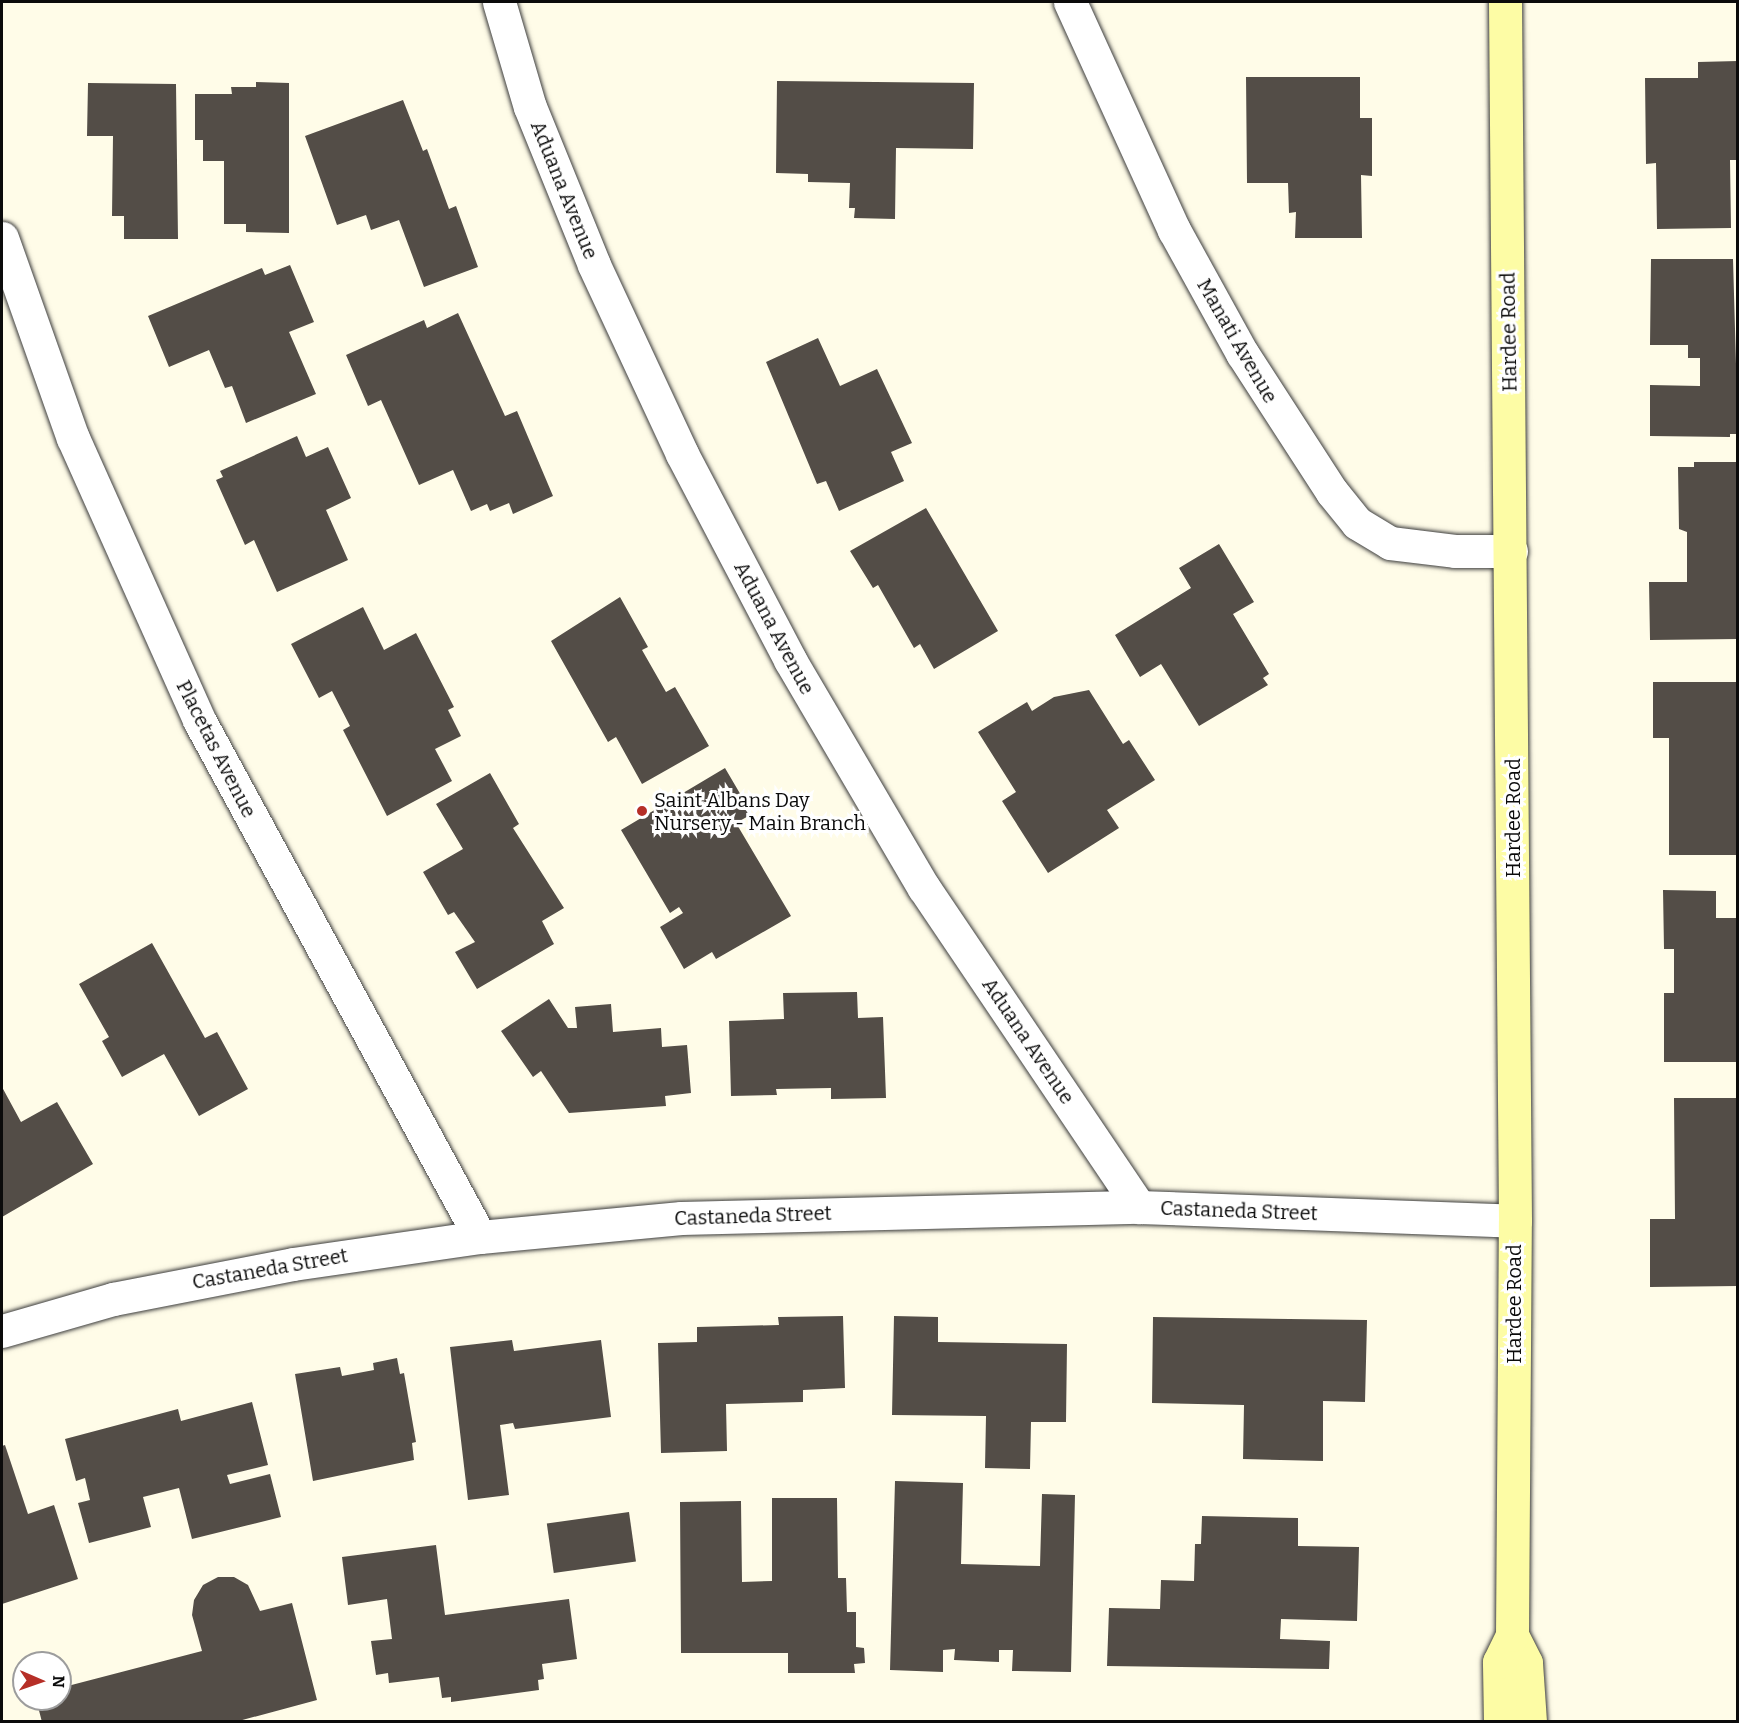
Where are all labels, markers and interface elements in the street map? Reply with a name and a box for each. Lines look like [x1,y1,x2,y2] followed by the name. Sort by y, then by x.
[525,117,603,263] street label: Aduana Avenue
[1496,272,1522,392] street label: Hardee Road
[1192,275,1282,407] street label: Manati Avenue
[729,558,819,698] street label: Aduana Avenue
[171,676,261,822] street label: Placetas Avenue
[1501,758,1525,878] street label: Hardee Road
[654,788,866,835] place label: Saint Albans Day Nursery - Main Branch
[635,804,649,818] marker: Saint Albans Day Nursery - Main Branch
[977,973,1079,1109] street label: Aduana Avenue
[1160,1196,1318,1226] street label: Castaneda Street
[674,1201,832,1231] street label: Castaneda Street
[190,1244,350,1294] street label: Castaneda Street
[1502,1244,1526,1364] street label: Hardee Road
[12,1651,72,1711] north arrow
[49,1675,68,1688] text: N

